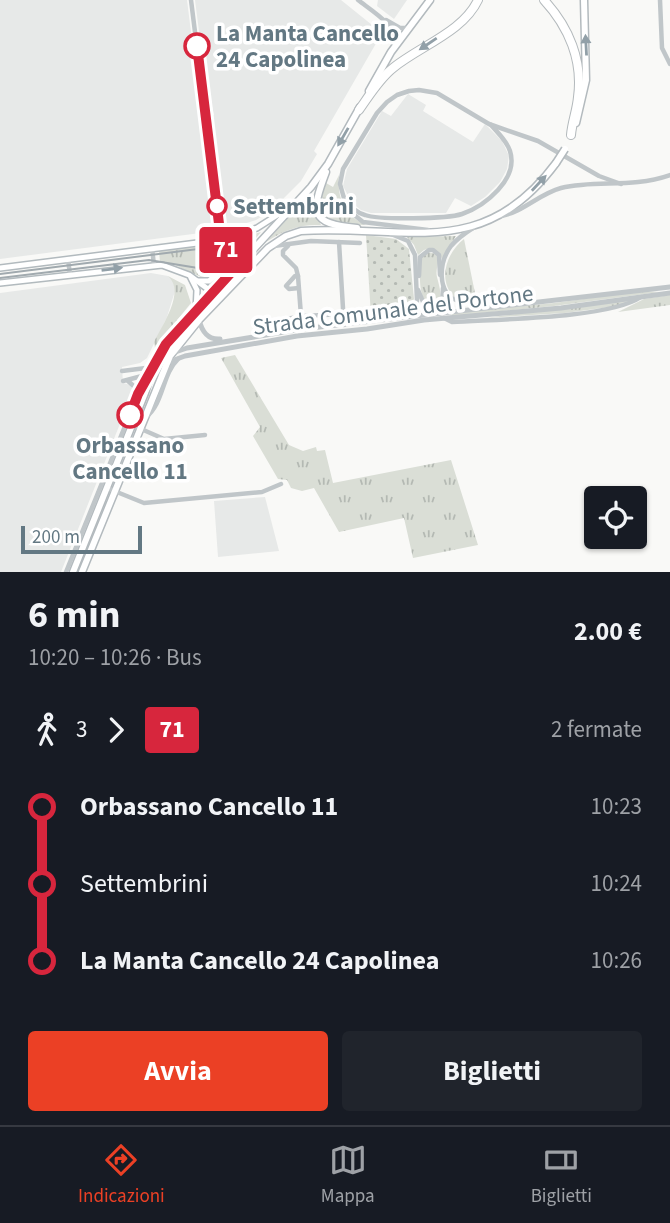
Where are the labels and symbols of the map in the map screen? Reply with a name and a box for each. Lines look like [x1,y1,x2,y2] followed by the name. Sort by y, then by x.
[216,17,399,76] place label: La Manta Cancello 24 Capolinea
[184,33,210,59] marker: La Manta Cancello 24 Capolinea
[580,34,591,56] one-way arrow
[418,37,437,50] one-way arrow
[337,127,349,147] one-way arrow
[531,175,547,192] one-way arrow
[233,190,354,223] place label: Settembrini
[207,196,227,216] marker: Settembrini
[194,227,258,273] line badge: 71
[101,264,123,275] one-way arrow
[251,276,535,344] street label: Strada Comunale del Portone
[117,402,143,428] marker: Orbassano Cancello 11
[72,429,188,488] place label: Orbassano Cancello 11
[21,523,142,555] scale bar

